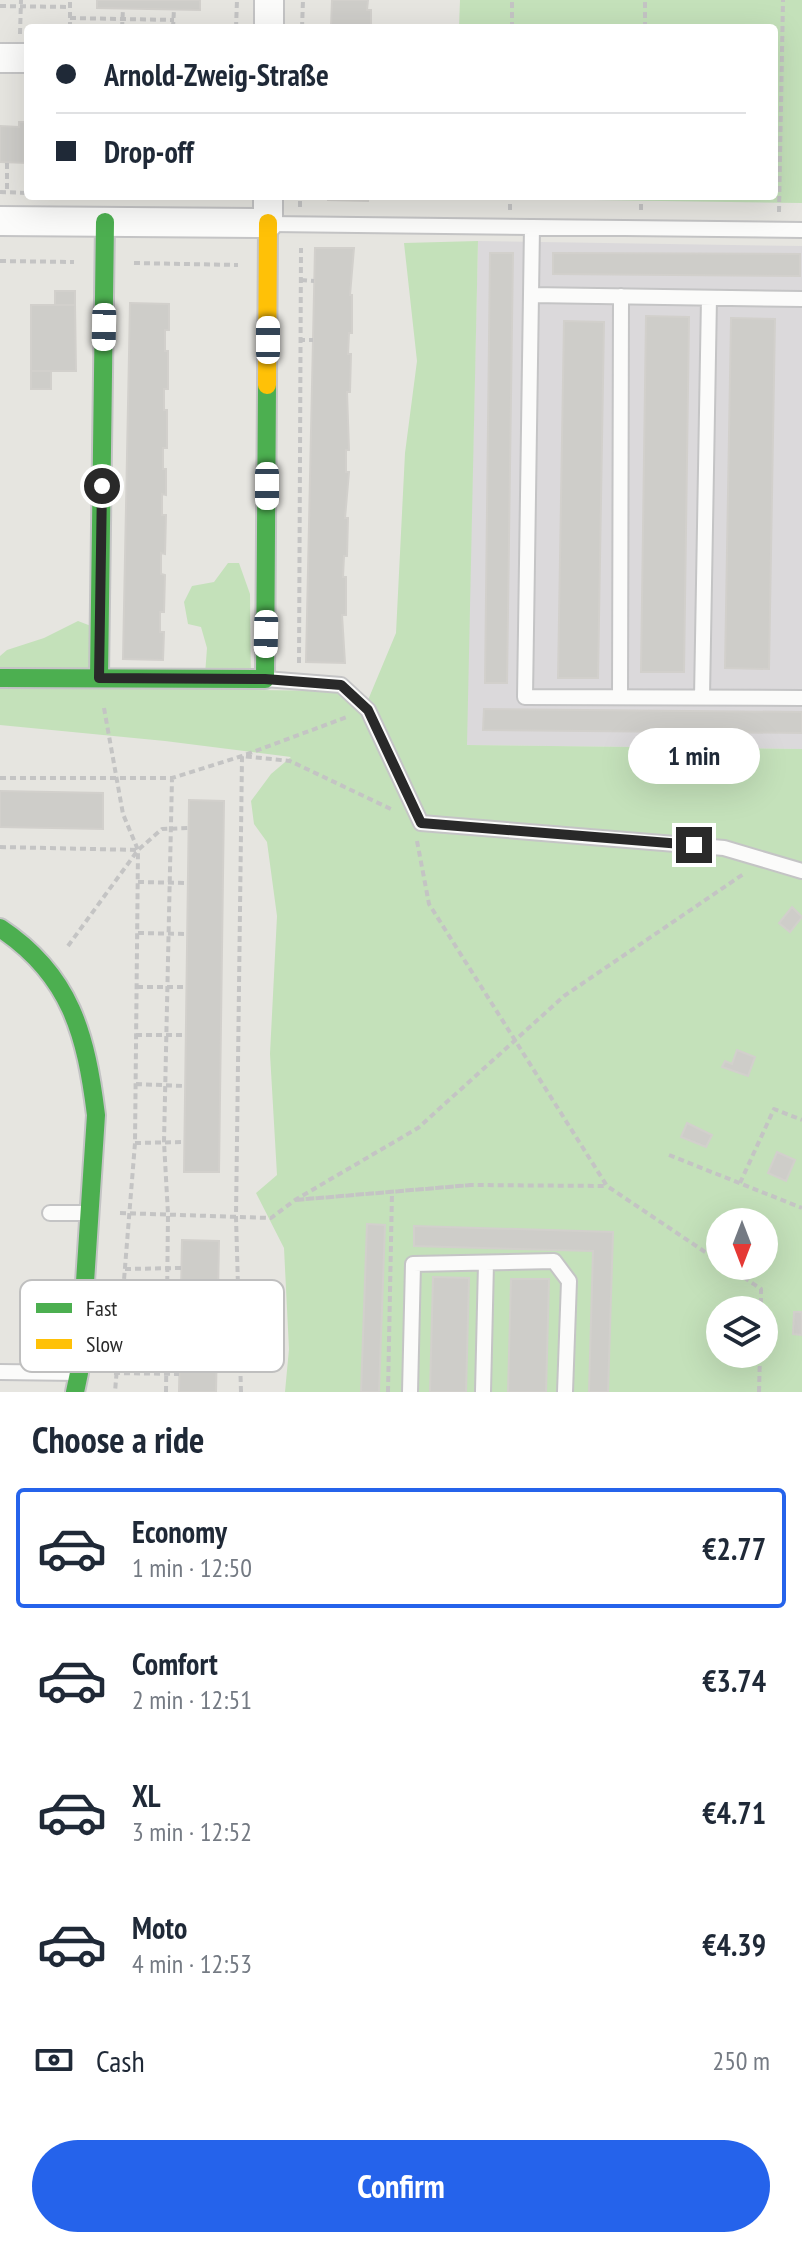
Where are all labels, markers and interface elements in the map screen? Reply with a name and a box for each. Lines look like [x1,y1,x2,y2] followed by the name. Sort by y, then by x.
[104,55,329,94] text: Arnold-Zweig-Straße
[104,132,194,171] text: Drop-off
[92,303,116,351] car
[256,316,280,364] car
[255,462,279,510] car
[84,468,120,504] route start
[254,610,278,658] car
[628,729,760,785] callout: 1 min
[668,739,720,772] text: 1 min
[676,827,712,863] route end
[706,1208,778,1280] north arrow
[706,1208,778,1368] map controls
[20,1280,284,1372] legend
[86,1294,117,1322] text: Fast
[706,1296,778,1368] button: layers
[86,1330,123,1358] text: Slow
[32,1416,204,1463] text: Choose a ride
[36,1512,108,1584] icon: car
[132,1512,227,1551] text: Economy
[702,1529,766,1568] text: €2.77
[132,1551,252,1584] text: 1 min · 12:50
[36,1644,108,1716] icon: car
[132,1644,218,1683] text: Comfort
[702,1661,766,1700] text: €3.74
[132,1683,252,1716] text: 2 min · 12:51
[36,1776,108,1848] icon: car
[132,1776,161,1815] text: XL
[702,1793,766,1832] text: €4.71
[132,1815,252,1848] text: 3 min · 12:52
[36,1908,108,1980] icon: car
[132,1908,187,1947] text: Moto
[702,1925,766,1964] text: €4.39
[132,1947,252,1980] text: 4 min · 12:53
[32,2038,76,2082] icon: cash
[96,2041,145,2080] text: Cash
[712,2044,770,2077] text: 250 m
[32,2140,770,2232] button: Confirm

